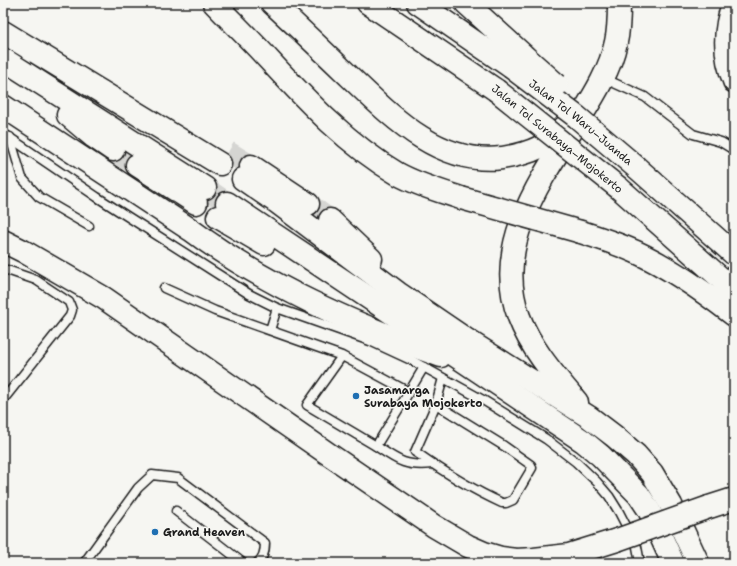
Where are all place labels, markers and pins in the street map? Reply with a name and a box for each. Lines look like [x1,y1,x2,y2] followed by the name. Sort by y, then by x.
[364,383,482,411] place label: Jasamarga Surabaya Mojokerto
[351,391,361,401] marker: Jasamarga Surabaya Mojokerto
[163,525,246,540] place label: Grand Heaven
[150,527,160,537] marker: Grand Heaven

